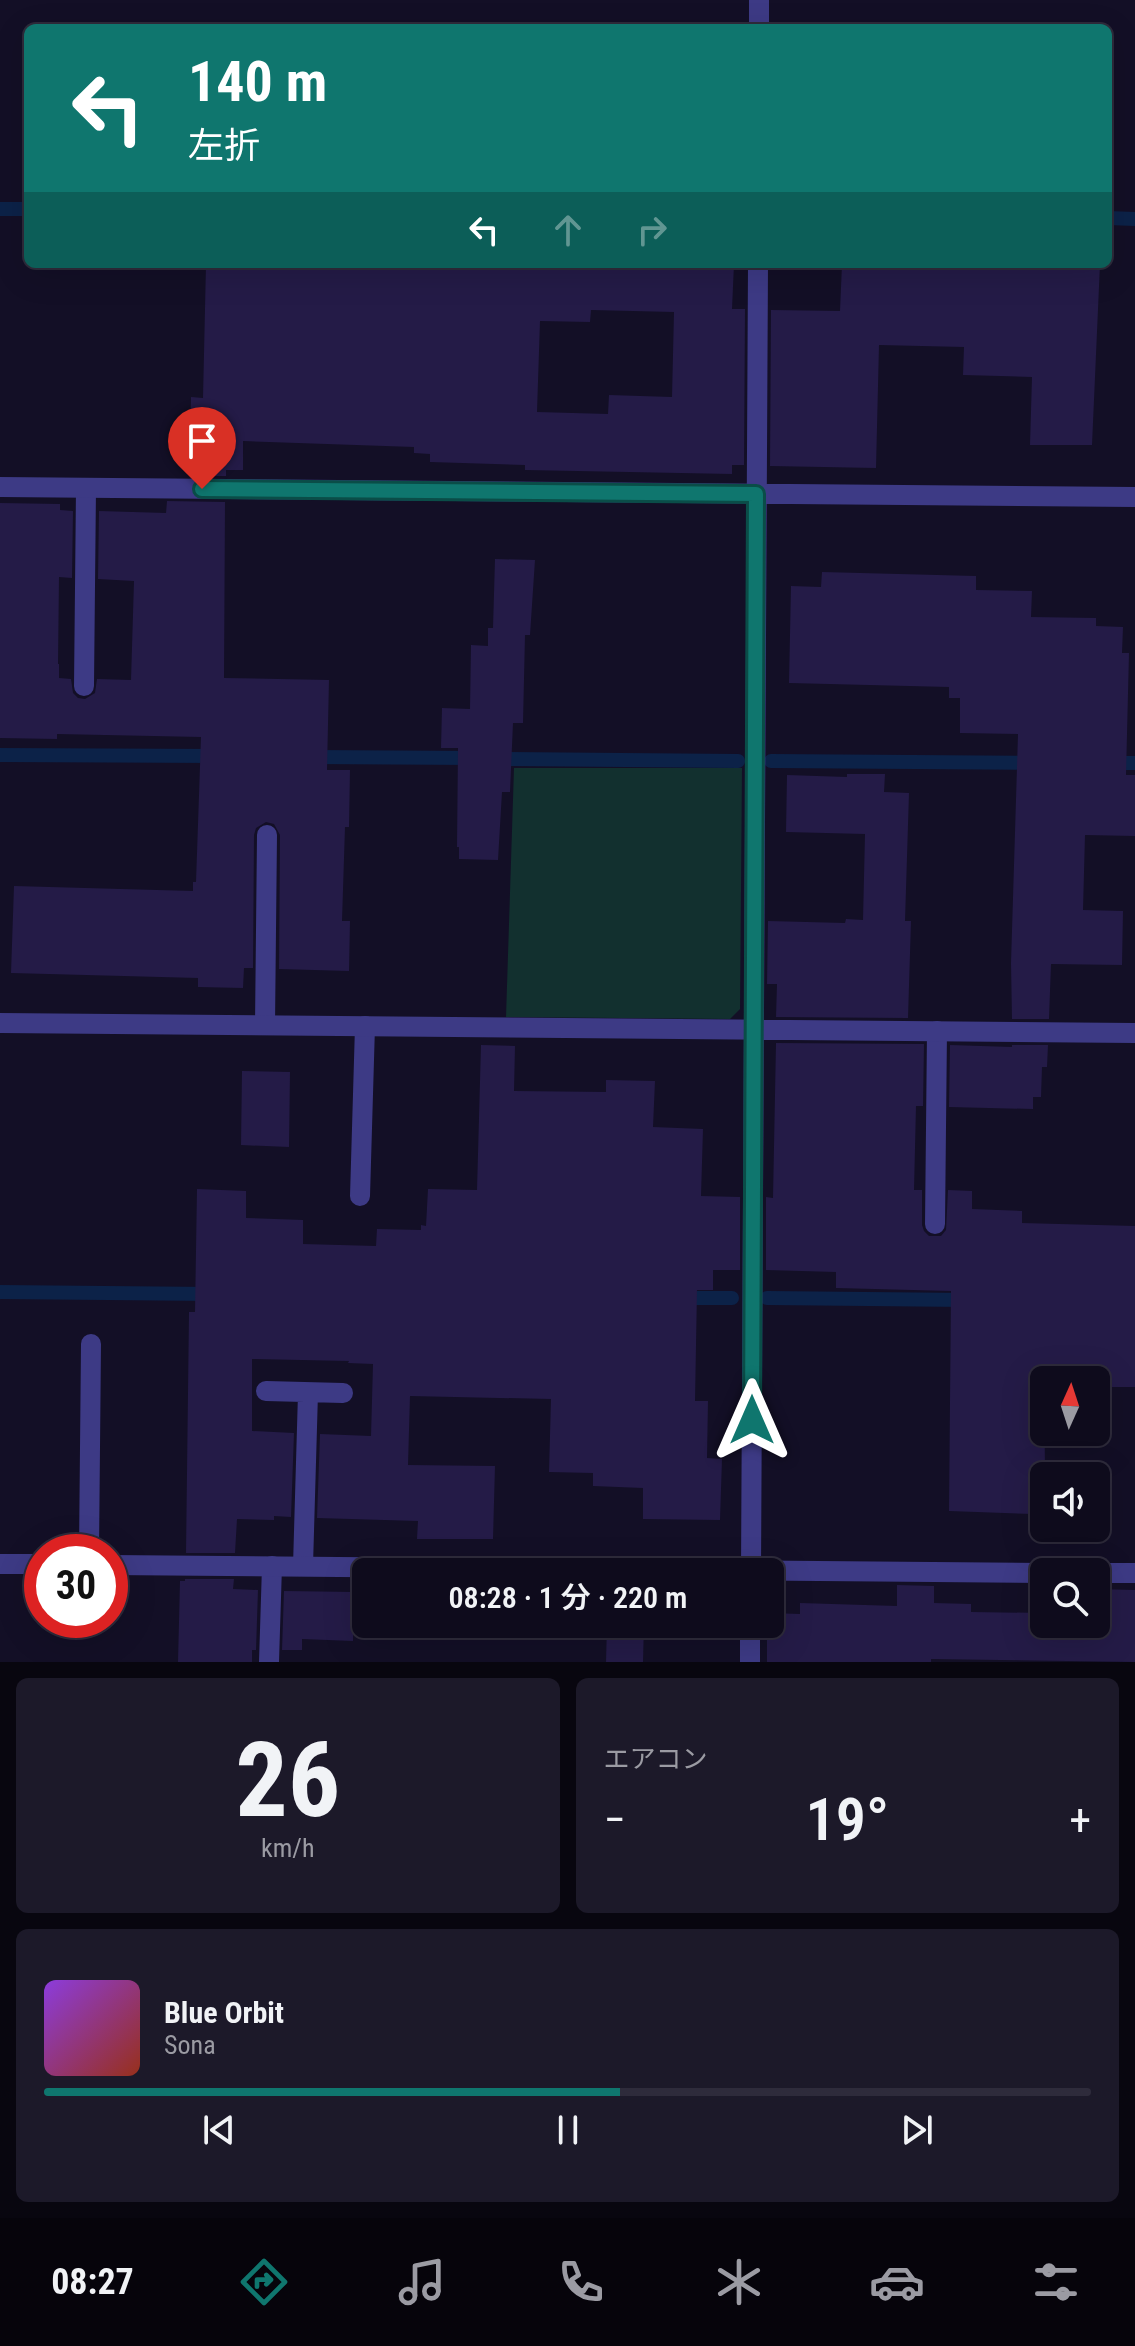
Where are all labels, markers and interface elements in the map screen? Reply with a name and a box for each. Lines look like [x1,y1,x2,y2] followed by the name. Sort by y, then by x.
[188,49,327,115] text: 140 m
[56,56,160,160] icon: left
[188,125,260,167] text: 左折
[462,208,506,252] icon: left
[546,208,590,252] icon: ahead
[630,208,674,252] icon: right
[168,407,236,489] pin
[180,419,224,463] icon: arrive
[1030,1366,1110,1446] north arrow
[1030,1366,1110,1638] map controls
[710,1378,794,1462] position arrow
[1030,1462,1110,1542] button: sound
[24,1534,128,1638] speed limit sign: 30
[1030,1558,1110,1638] button: search
[449,1580,687,1615] text: 08:28 · 1 分 · 220 m
[235,1720,340,1841] text: 26
[604,1744,708,1774] text: エアコン
[806,1784,889,1855] text: 19°
[604,1794,626,1846] text: −
[1069,1794,1091,1846] text: +
[261,1833,315,1863] text: km/h
[164,1995,284,2030] text: Blue Orbit
[164,2030,216,2060] text: Sona
[197,2108,241,2152] icon: previous
[546,2108,590,2152] icon: pause
[895,2108,939,2152] icon: next
[236,2254,292,2310] icon: directions
[394,2254,450,2310] icon: music
[553,2254,609,2310] icon: phone
[711,2254,767,2310] icon: climate
[869,2254,925,2310] icon: car
[1028,2254,1084,2310] icon: filters
[51,2261,134,2303] text: 08:27

